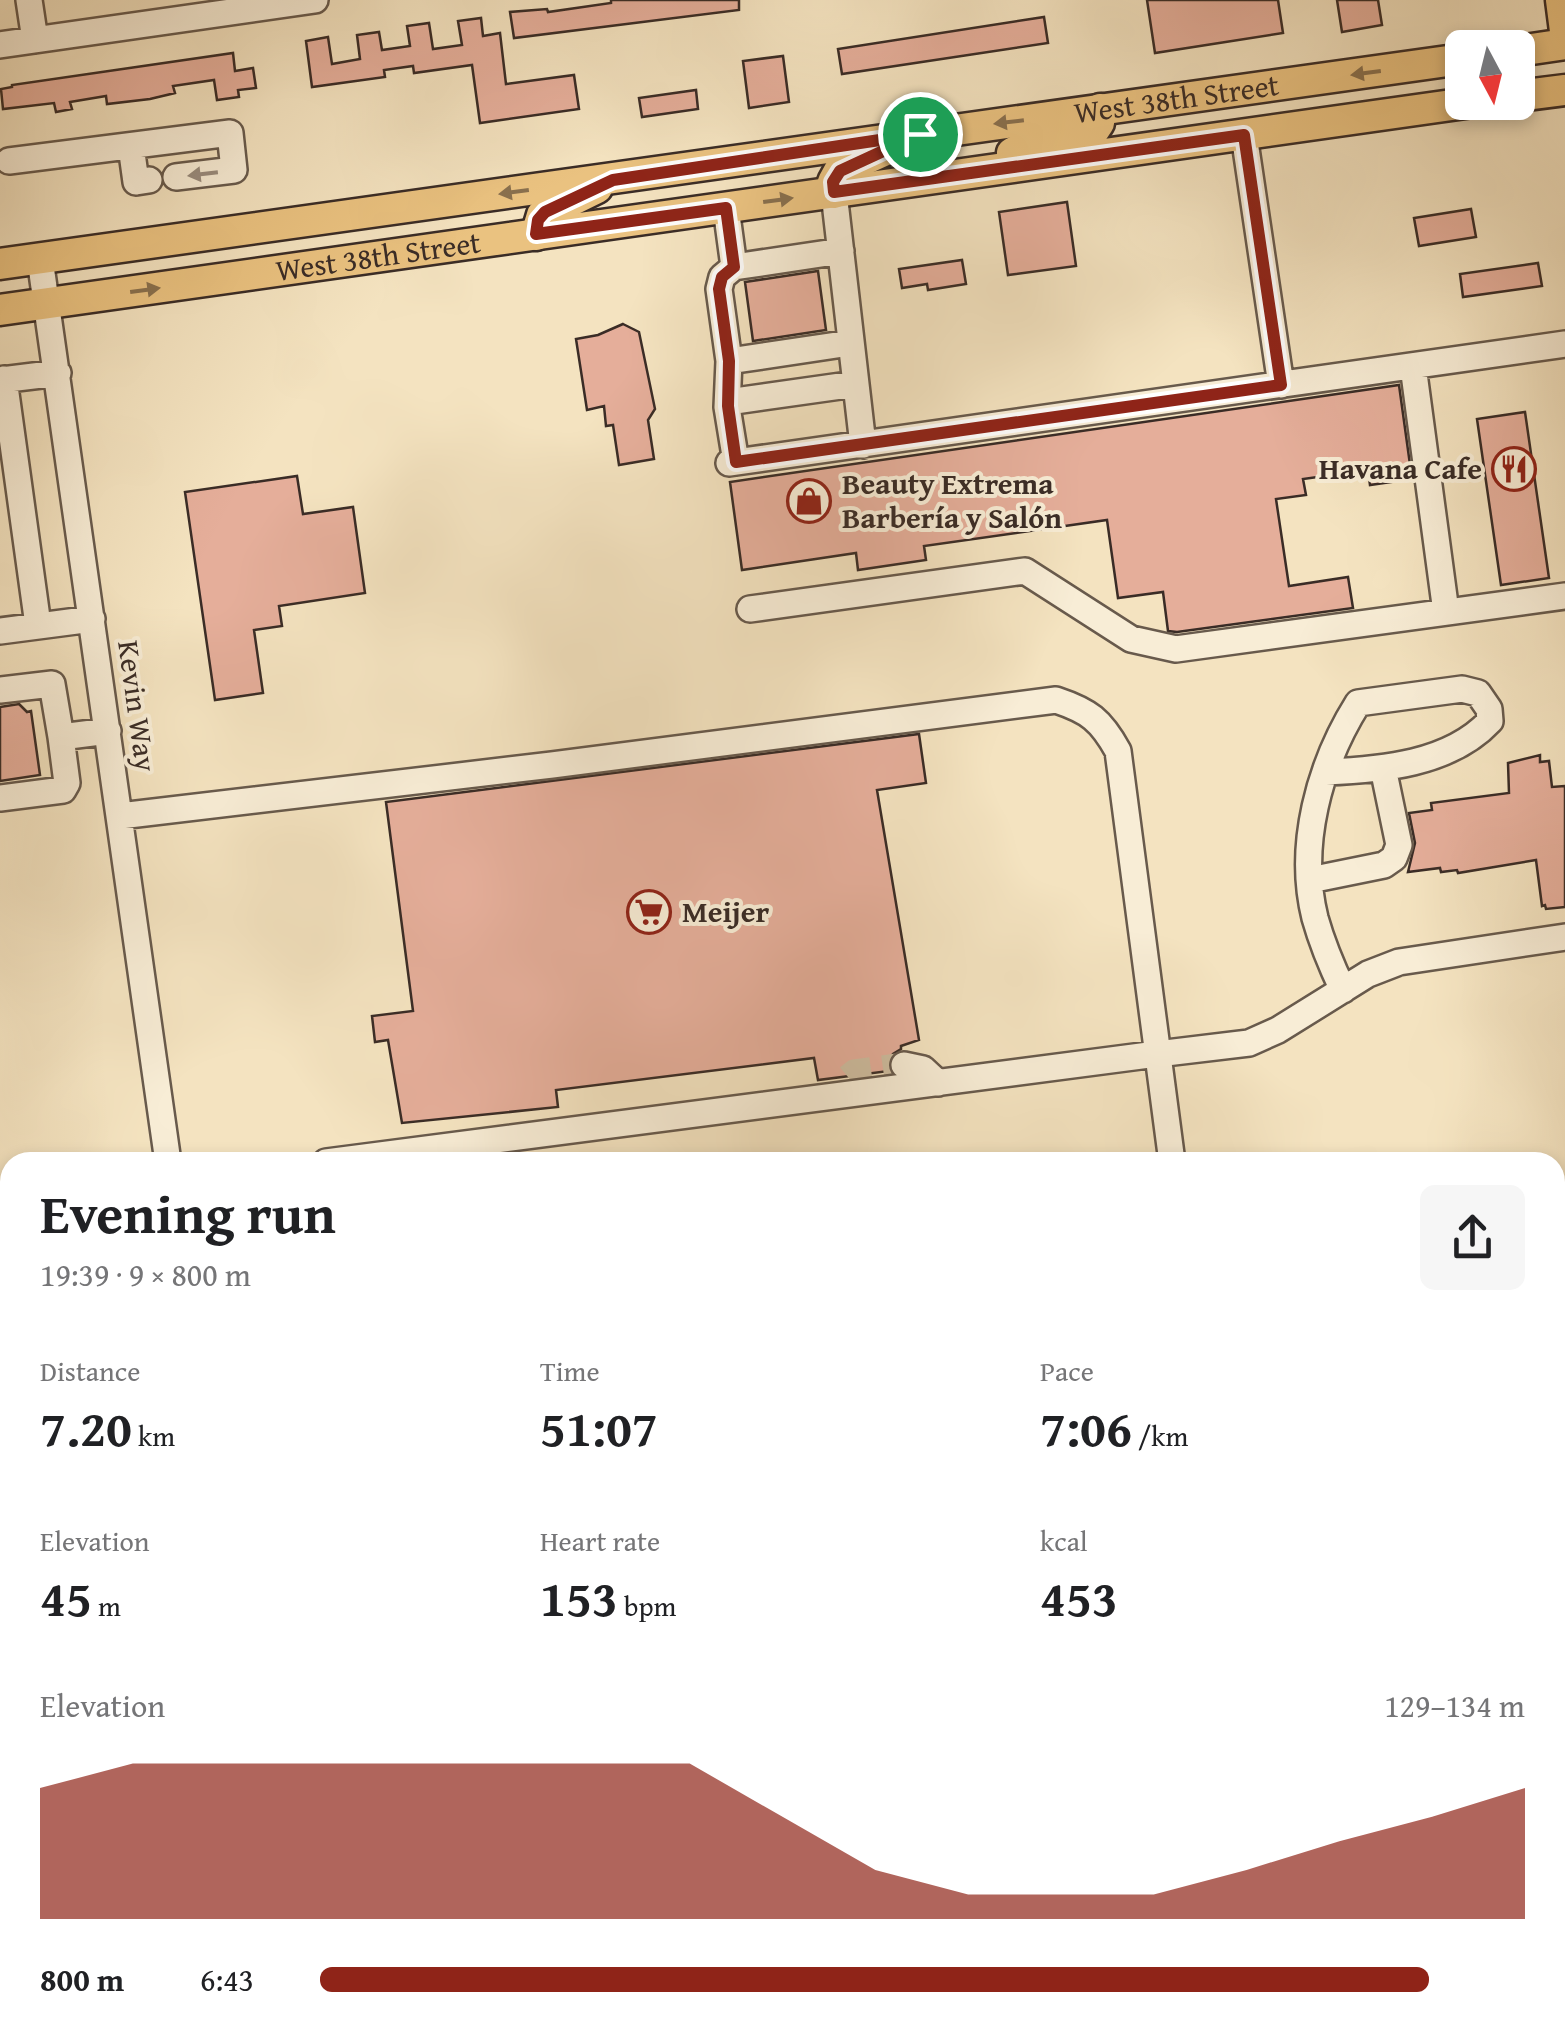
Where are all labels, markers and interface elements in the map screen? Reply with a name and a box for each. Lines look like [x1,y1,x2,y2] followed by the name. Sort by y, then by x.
[1445,30,1535,120] north arrow
[1445,30,1535,120] map controls
[1071,62,1282,134] street label: West 38th Street
[1350,65,1381,81] one-way arrow
[878,92,963,177] pin
[893,107,948,162] icon: arrive
[993,115,1025,131] one-way arrow
[187,166,219,182] one-way arrow
[498,184,530,200] one-way arrow
[763,192,795,208] one-way arrow
[273,219,484,292] street label: West 38th Street
[129,281,161,297] one-way arrow
[1319,446,1482,490] place label: Havana Cafe
[1491,446,1537,492] restaurant icon: Havana Cafe
[842,461,1062,539] place label: Beauty Extrema Barbería y Salón
[786,478,832,524] shop icon: Beauty Extrema Barbería y Salón
[107,637,169,774] street label: Kevin Way
[626,889,672,935] supermarket icon: Meijer
[682,889,770,933] place label: Meijer
[40,1173,336,1253] text: Evening run
[1420,1185,1525,1290] button: share
[40,1251,251,1298] text: 19:39 · 9 × 800 m
[40,1350,140,1391] text: Distance
[540,1350,600,1391] text: Time
[1040,1350,1094,1391] text: Pace
[40,1391,132,1464] text: 7.20
[540,1391,658,1464] text: 51:07
[1040,1391,1132,1464] text: 7:06
[132,1415,175,1456] text: km
[1132,1415,1188,1456] text: /km
[40,1520,150,1561] text: Elevation
[540,1520,660,1561] text: Heart rate
[1040,1520,1088,1561] text: kcal
[40,1561,92,1634] text: 45
[540,1561,618,1634] text: 153
[1040,1561,1118,1634] text: 453
[92,1585,121,1626] text: m
[618,1585,676,1626] text: bpm
[40,1682,165,1729] text: Elevation
[1384,1682,1525,1729] text: 129–134 m
[40,1956,124,2003] text: 800 m
[200,1956,254,2003] text: 6:43

